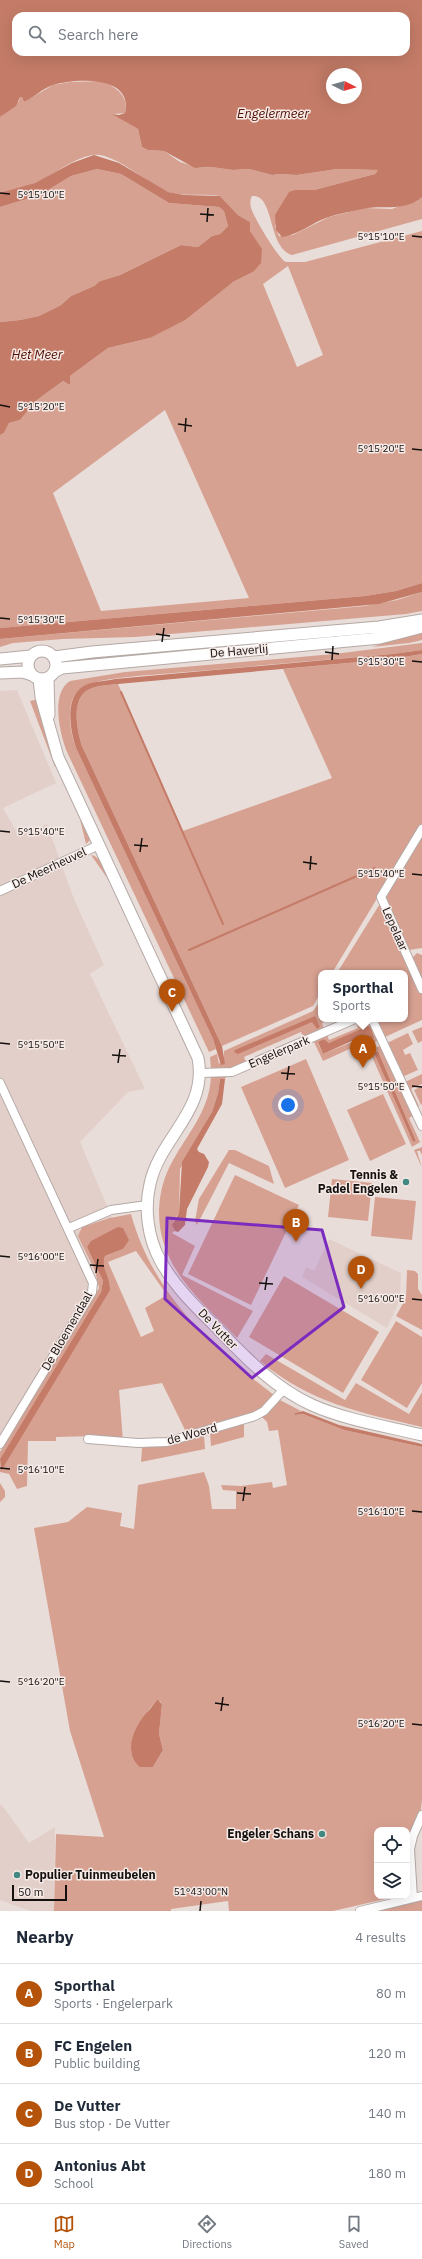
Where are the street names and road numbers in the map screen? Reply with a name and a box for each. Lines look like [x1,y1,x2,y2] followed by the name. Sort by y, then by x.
[209,640,269,661] street label: De Haverlij
[9,844,89,891] street label: De Meerheuvel
[379,904,412,954] street label: Lepelaar
[246,1032,312,1071] street label: Engelerpark
[38,1289,95,1373] street label: De Bloemendaal
[195,1305,242,1352] street label: De Vutter
[165,1420,219,1447] street label: de Woerd

